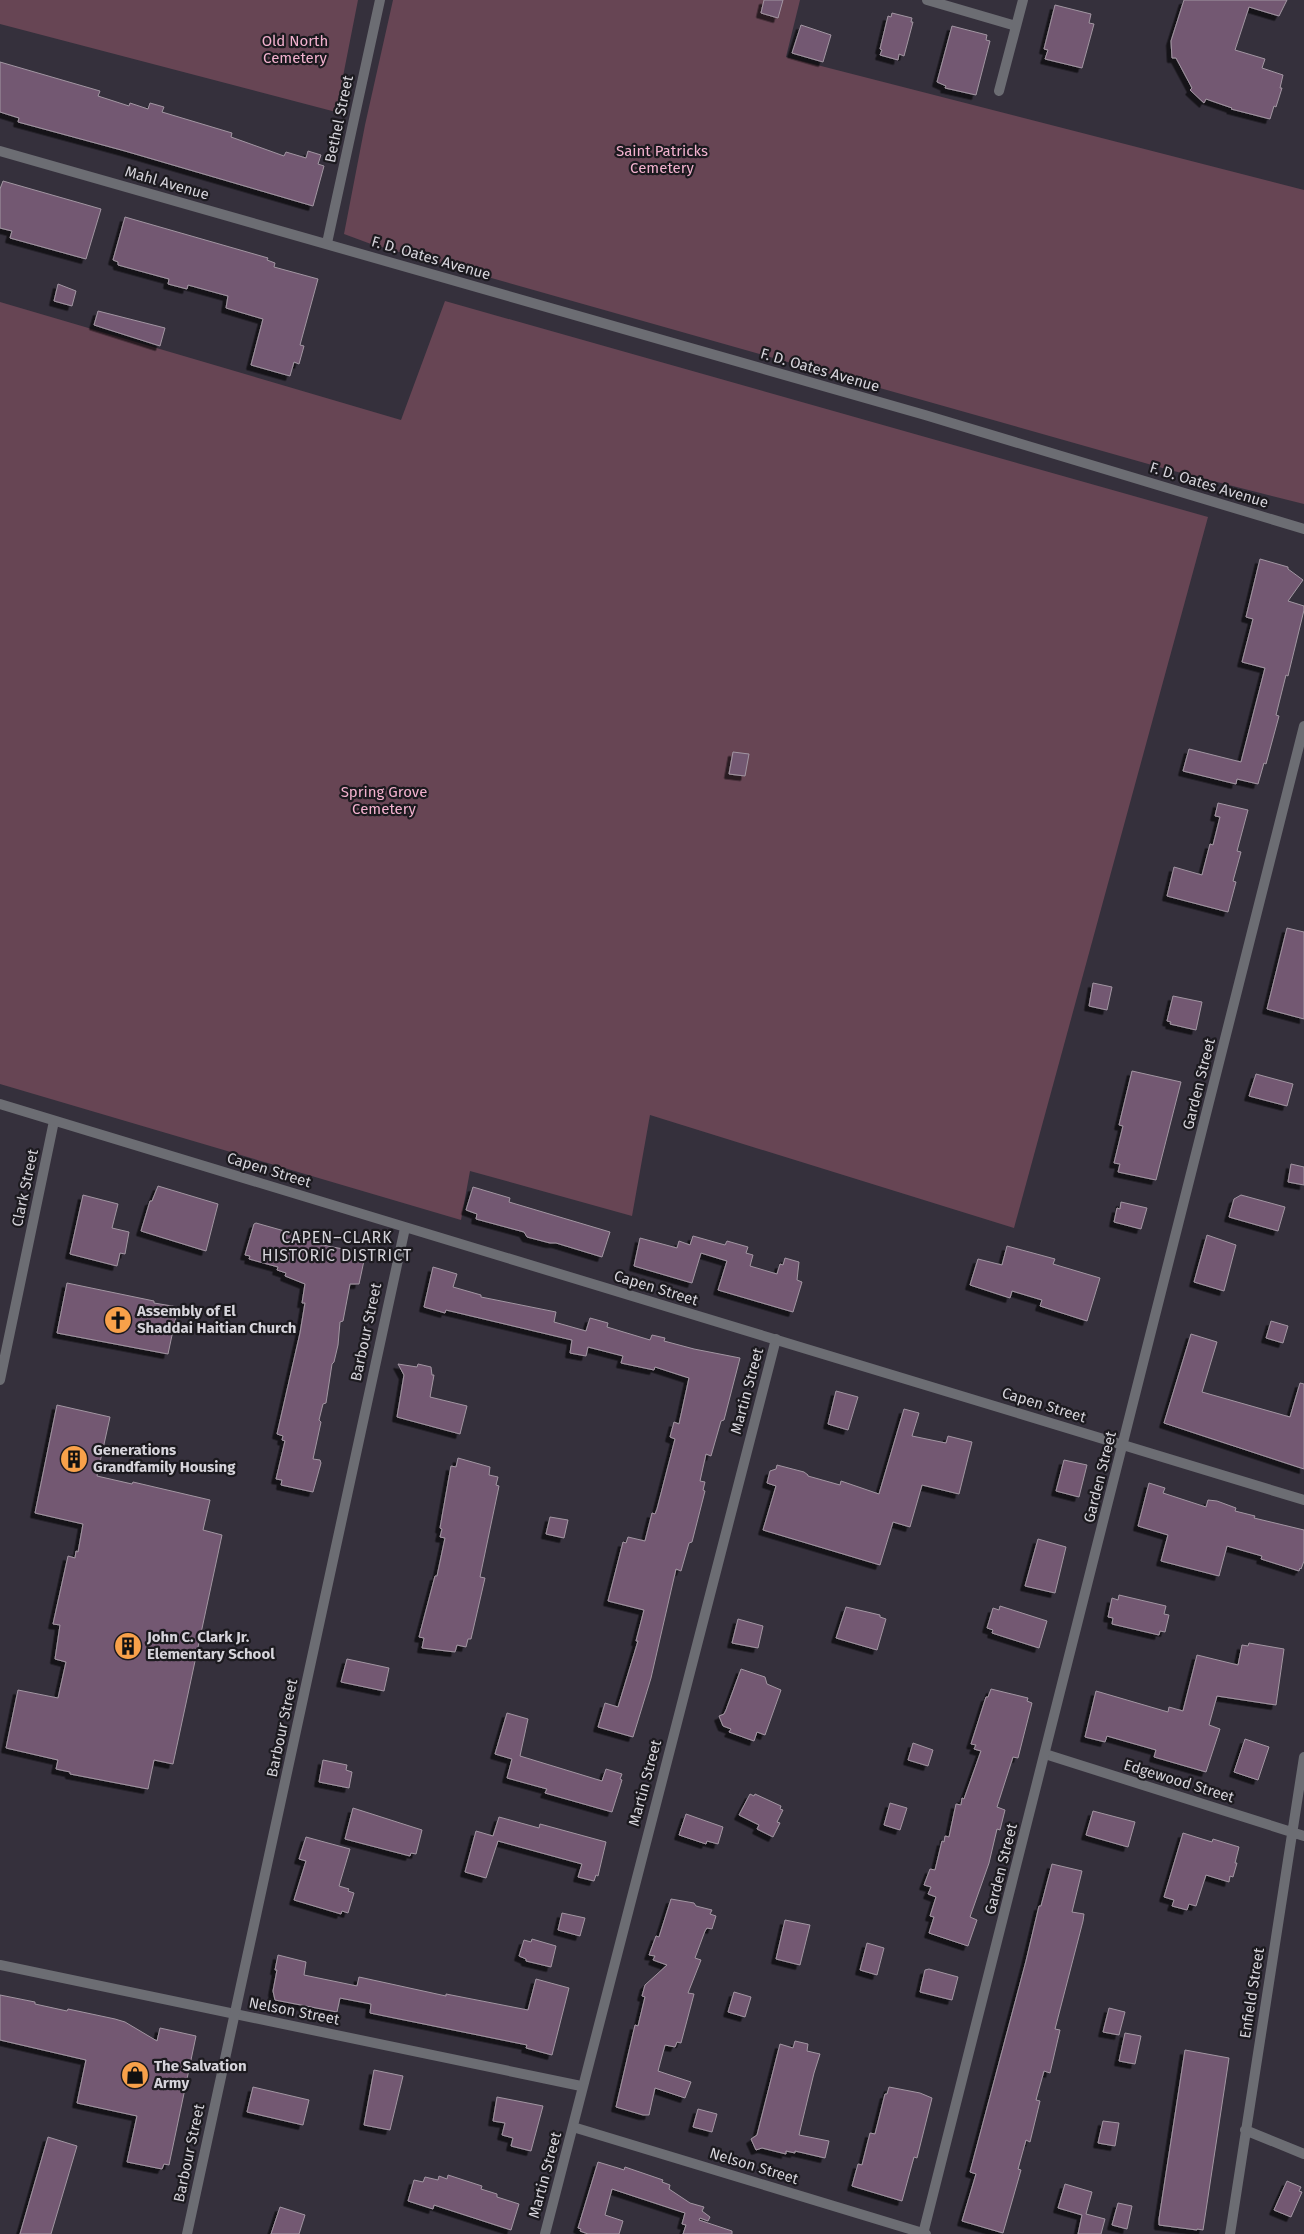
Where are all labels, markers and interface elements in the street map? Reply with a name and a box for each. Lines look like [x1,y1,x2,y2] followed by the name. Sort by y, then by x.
[262,32,328,67] park label: Old North Cemetery
[321,73,357,164] street label: Bethel Street
[616,142,708,177] park label: Saint Patricks Cemetery
[123,162,211,204] street label: Mahl Avenue
[369,232,493,284] street label: F. D. Oates Avenue
[758,344,882,396] street label: F. D. Oates Avenue
[1147,458,1271,512] street label: F. D. Oates Avenue
[341,783,427,818] park label: Spring Grove Cemetery
[1179,1036,1219,1132] street label: Garden Street
[8,1147,42,1228] street label: Clark Street
[225,1149,314,1191] street label: Capen Street
[262,1228,412,1265] district label: CAPEN–CLARK HISTORIC DISTRICT
[612,1267,701,1309] street label: Capen Street
[347,1281,385,1383] street label: Barbour Street
[136,1302,296,1337] place label: Assembly of El Shaddai Haitian Church
[103,1305,133,1335] church icon: Assembly of El Shaddai Haitian Church
[727,1345,767,1436] street label: Martin Street
[1000,1384,1089,1426] street label: Capen Street
[1080,1429,1120,1525] street label: Garden Street
[93,1441,236,1476] place label: Generations Grandfamily Housing
[59,1444,89,1474] building icon: Generations Grandfamily Housing
[146,1628,275,1663] place label: John C. Clark Jr. Elementary School
[113,1631,143,1661] building icon: John C. Clark Jr. Elementary School
[263,1677,301,1779] street label: Barbour Street
[625,1737,665,1828] street label: Martin Street
[1122,1756,1237,1806] street label: Edgewood Street
[981,1821,1021,1917] street label: Garden Street
[1236,1946,1268,2040] street label: Enfield Street
[247,1993,341,2029] street label: Nelson Street
[153,2057,247,2092] place label: The Salvation Army
[120,2060,150,2090] shop icon: The Salvation Army
[170,2102,208,2204] street label: Barbour Street
[525,2129,565,2220] street label: Martin Street
[707,2144,801,2188] street label: Nelson Street

